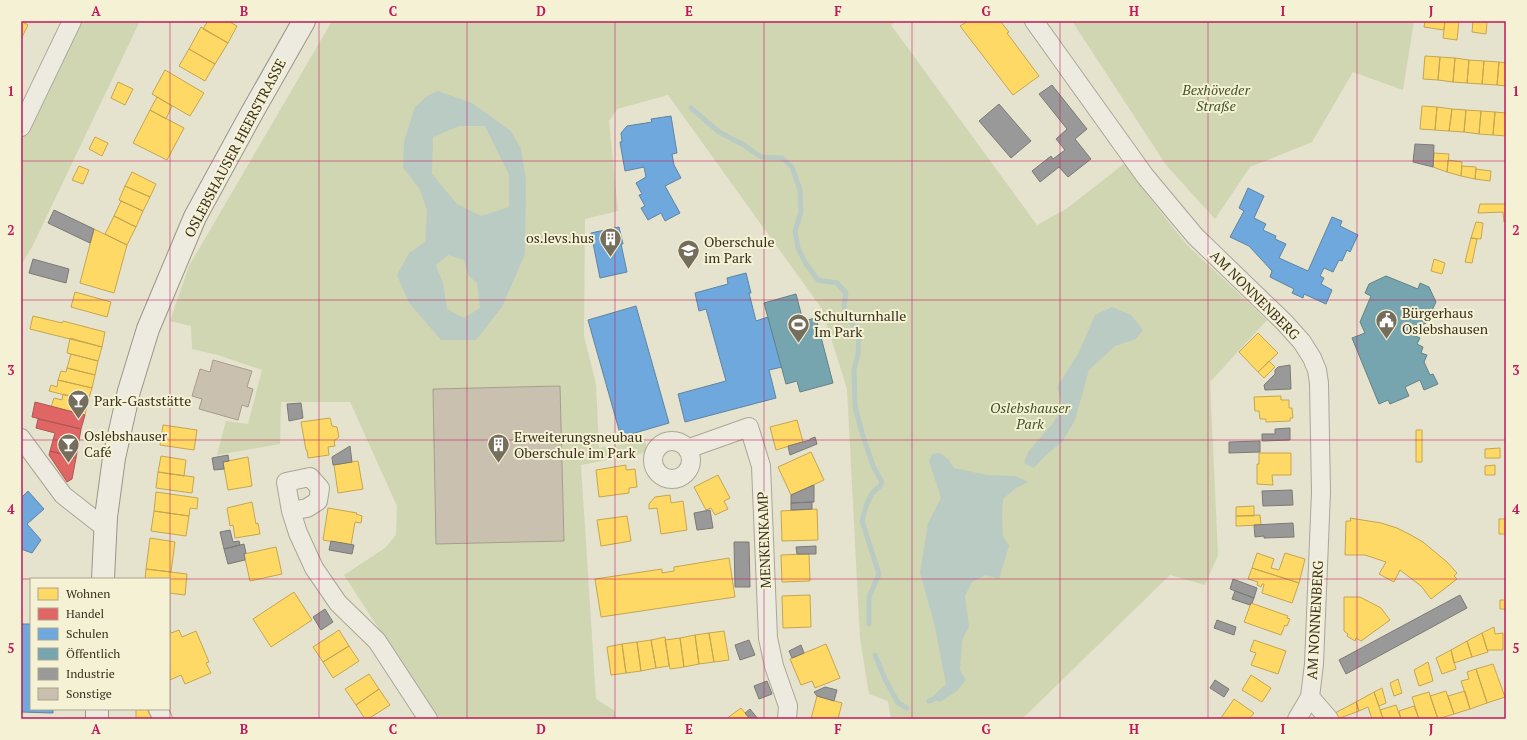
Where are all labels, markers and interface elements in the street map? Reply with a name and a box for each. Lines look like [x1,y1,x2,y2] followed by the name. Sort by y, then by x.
[91,2,101,20] text: A
[240,2,248,20] text: B
[389,2,397,20] text: C
[536,2,546,20] text: D
[685,2,693,20] text: E
[834,2,842,20] text: F
[981,2,991,20] text: G
[1129,2,1139,20] text: H
[1281,2,1286,20] text: I
[1429,2,1434,20] text: J
[179,55,290,241] street label: OSLEBSHAUSER HEERSTRASSE
[1181,80,1250,115] park label: Bexhöveder Straße
[7,82,15,100] text: 1
[1512,82,1520,100] text: 1
[7,221,15,239] text: 2
[1512,221,1520,239] text: 2
[597,225,623,258] building icon: os.levs.hus
[526,228,594,247] place label: os.levs.hus
[704,232,775,267] place label: Oberschule im Park
[676,237,702,270] school or university icon: Oberschule im Park
[1206,246,1305,344] street label: AM NONNENBERG
[1402,303,1489,338] place label: Bürgerhaus Oslebshausen
[814,306,906,341] place label: Schulturnhalle Im Park
[1373,308,1399,341] public building icon: Bürgerhaus Oslebshausen
[786,311,812,344] sports icon: Schulturnhalle Im Park
[7,361,15,379] text: 3
[1512,361,1520,379] text: 3
[66,388,92,421] bar icon: Park-Gaststätte
[94,391,191,410] place label: Park-Gaststätte
[990,398,1071,433] park label: Oslebshauser Park
[84,426,168,461] place label: Oslebshauser Café
[514,427,642,462] place label: Erweiterungsneubau Oberschule im Park
[55,431,81,464] bar icon: Oslebshauser Café
[485,432,511,465] building icon: Erweiterungsneubau Oberschule im Park
[752,491,775,589] street label: MENKENKAMP
[7,500,15,518] text: 4
[1512,500,1520,518] text: 4
[1302,559,1327,680] street label: AM NONNENBERG
[30,578,170,710] legend
[66,586,110,601] text: Wohnen
[66,606,105,621] text: Handel
[66,626,109,641] text: Schulen
[7,639,15,657] text: 5
[1512,639,1520,657] text: 5
[66,646,120,661] text: Öffentlich
[66,666,115,681] text: Industrie
[66,686,112,701] text: Sonstige
[91,720,101,738] text: A
[240,720,248,738] text: B
[389,720,397,738] text: C
[536,720,546,738] text: D
[685,720,693,738] text: E
[834,720,842,738] text: F
[981,720,991,738] text: G
[1129,720,1139,738] text: H
[1281,720,1286,738] text: I
[1429,720,1434,738] text: J

